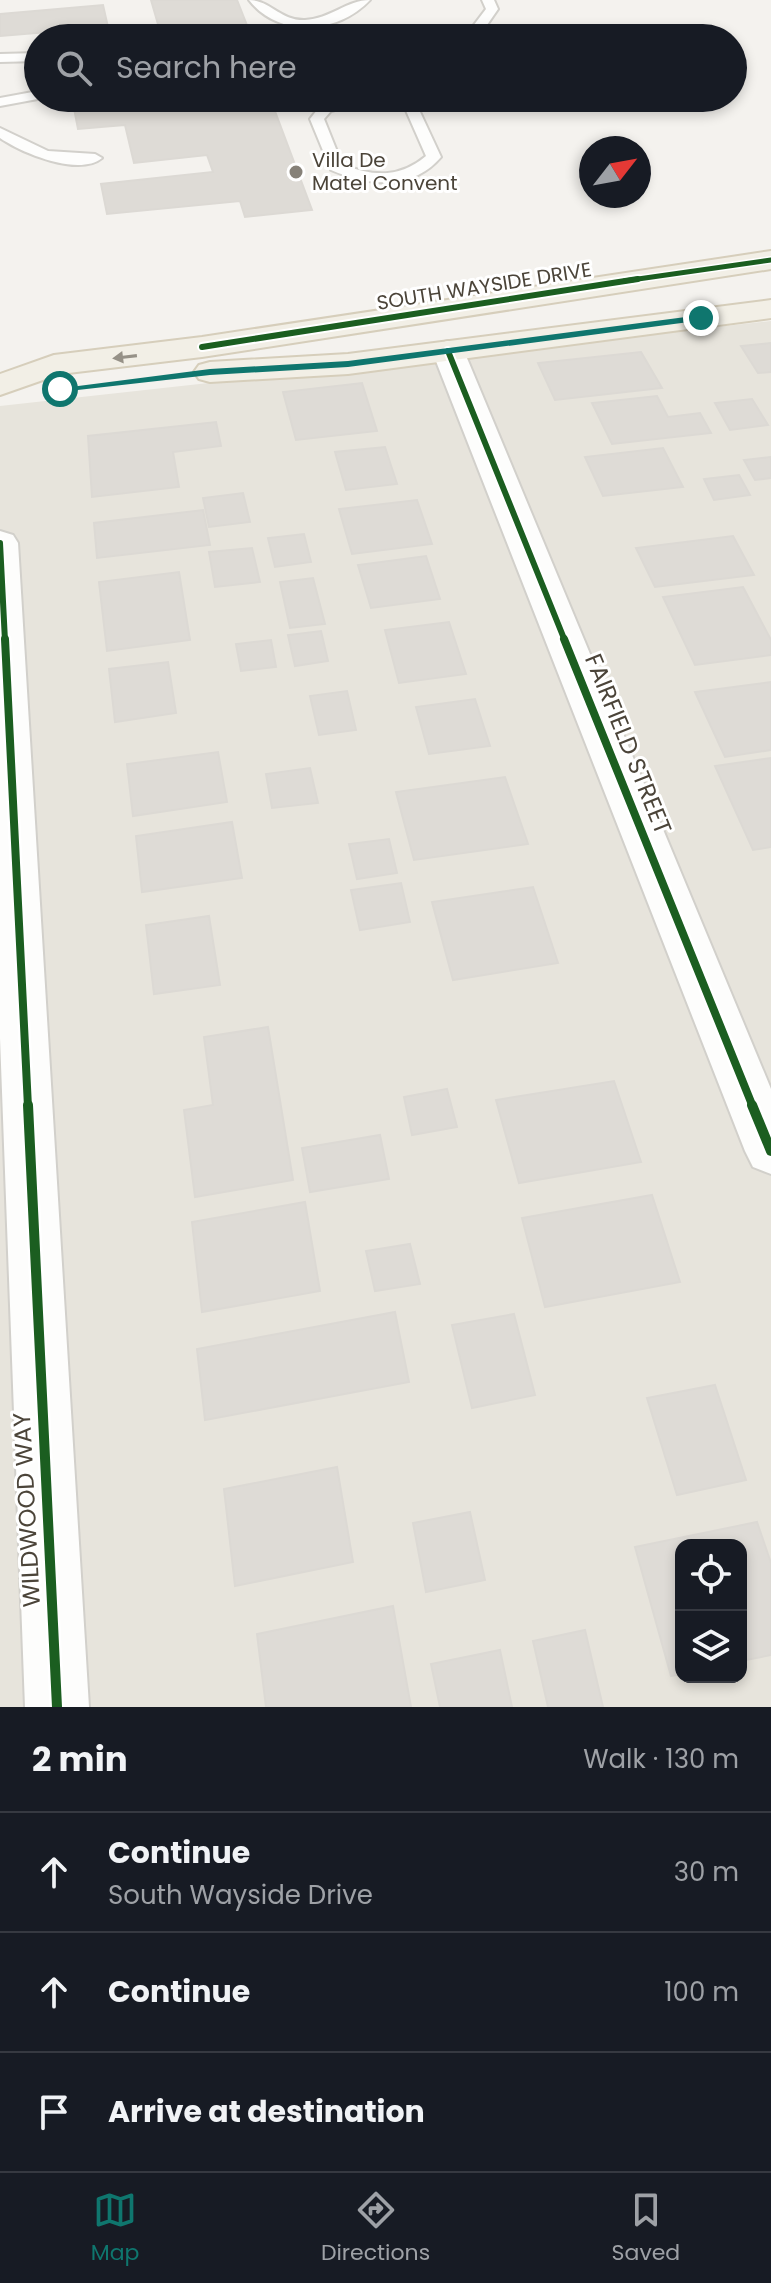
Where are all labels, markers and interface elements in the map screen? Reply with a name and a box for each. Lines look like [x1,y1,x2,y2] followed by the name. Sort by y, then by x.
[24,24,747,112] search box
[52,46,96,90] icon: search
[116,46,297,89] text: Search here
[579,136,651,208] north arrow
[312,146,457,197] place label: Villa De Matel Convent
[287,163,305,181] marker: Villa De Matel Convent
[375,255,593,317] street label: SOUTH WAYSIDE DRIVE
[683,300,719,336] route end
[112,350,137,363] one-way arrow
[42,371,78,407] route start
[577,649,680,839] street label: FAIRFIELD STREET
[5,1412,48,1608] street label: WILDWOOD WAY
[675,1539,747,1683] map controls
[675,1539,747,1611] button: locate
[675,1611,747,1683] button: layers
[32,1735,128,1783] text: 2 min
[583,1741,739,1777] text: Walk · 130 m
[108,1831,250,1874] text: Continue
[32,1850,76,1894] icon: ahead
[674,1854,739,1890] text: 30 m
[108,1877,373,1913] text: South Wayside Drive
[32,1970,76,2014] icon: ahead
[108,1970,250,2013] text: Continue
[664,1974,739,2010] text: 100 m
[32,2090,76,2134] icon: arrive
[108,2090,425,2133] text: Arrive at destination
[91,2188,139,2269] tab: Map
[321,2188,430,2269] tab: Directions
[612,2188,680,2269] tab: Saved

